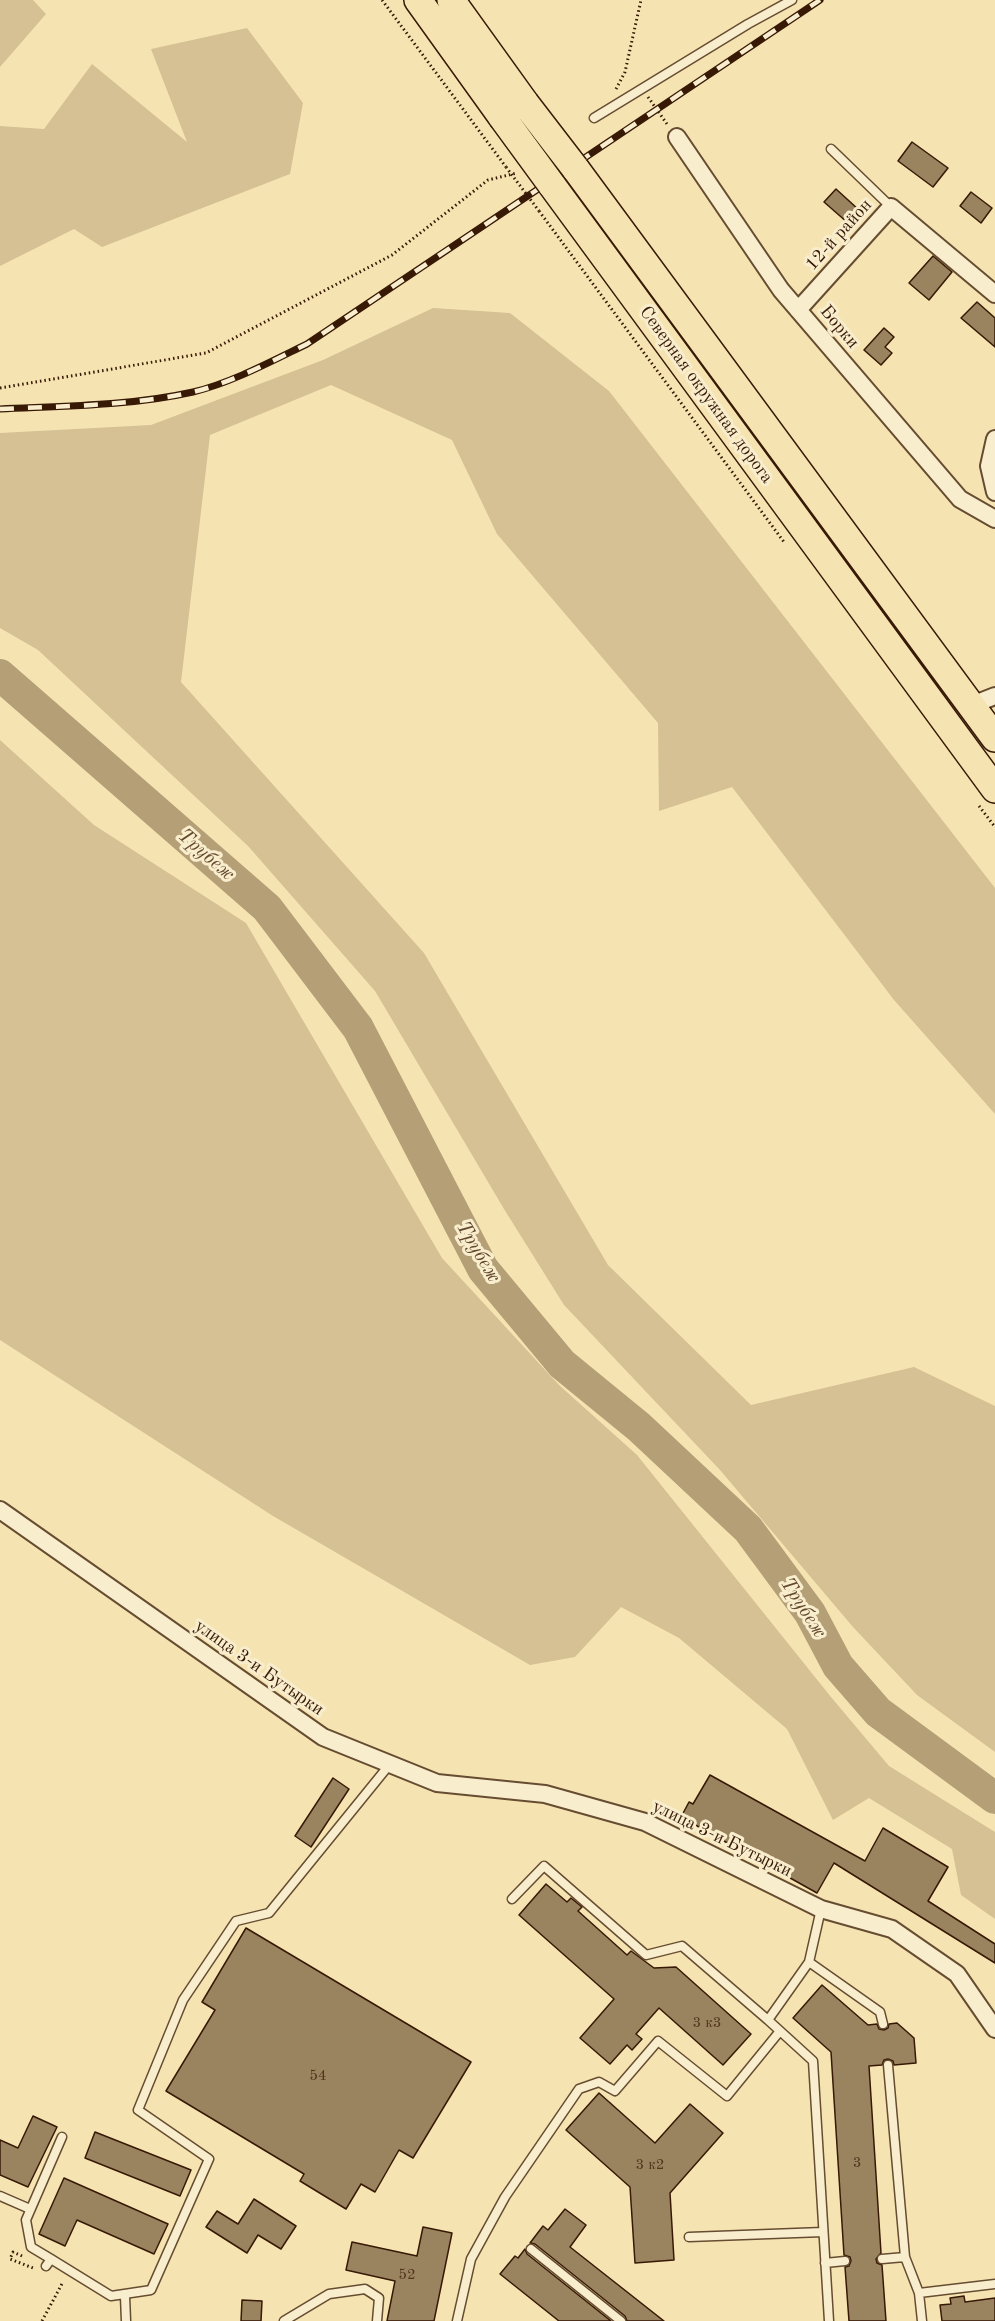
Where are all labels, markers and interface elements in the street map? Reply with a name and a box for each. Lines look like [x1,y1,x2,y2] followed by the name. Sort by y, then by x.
[801,195,877,275] street label: 12-й район
[815,301,863,353] street label: Борки
[634,302,778,488] street label: Северная окружная дорога
[173,824,239,886] water label: Трубеж
[450,1217,506,1287] water label: Трубеж
[775,1573,831,1643] water label: Трубеж
[190,1615,328,1721] street label: улица 3-и Бутырки
[649,1796,795,1882] street label: улица 3-и Бутырки
[692,2014,722,2032] house number: 3 к3
[309,2067,327,2085] house number: 54
[853,2154,861,2172] house number: 3
[635,2156,665,2174] house number: 3 к2
[398,2266,416,2284] house number: 52

